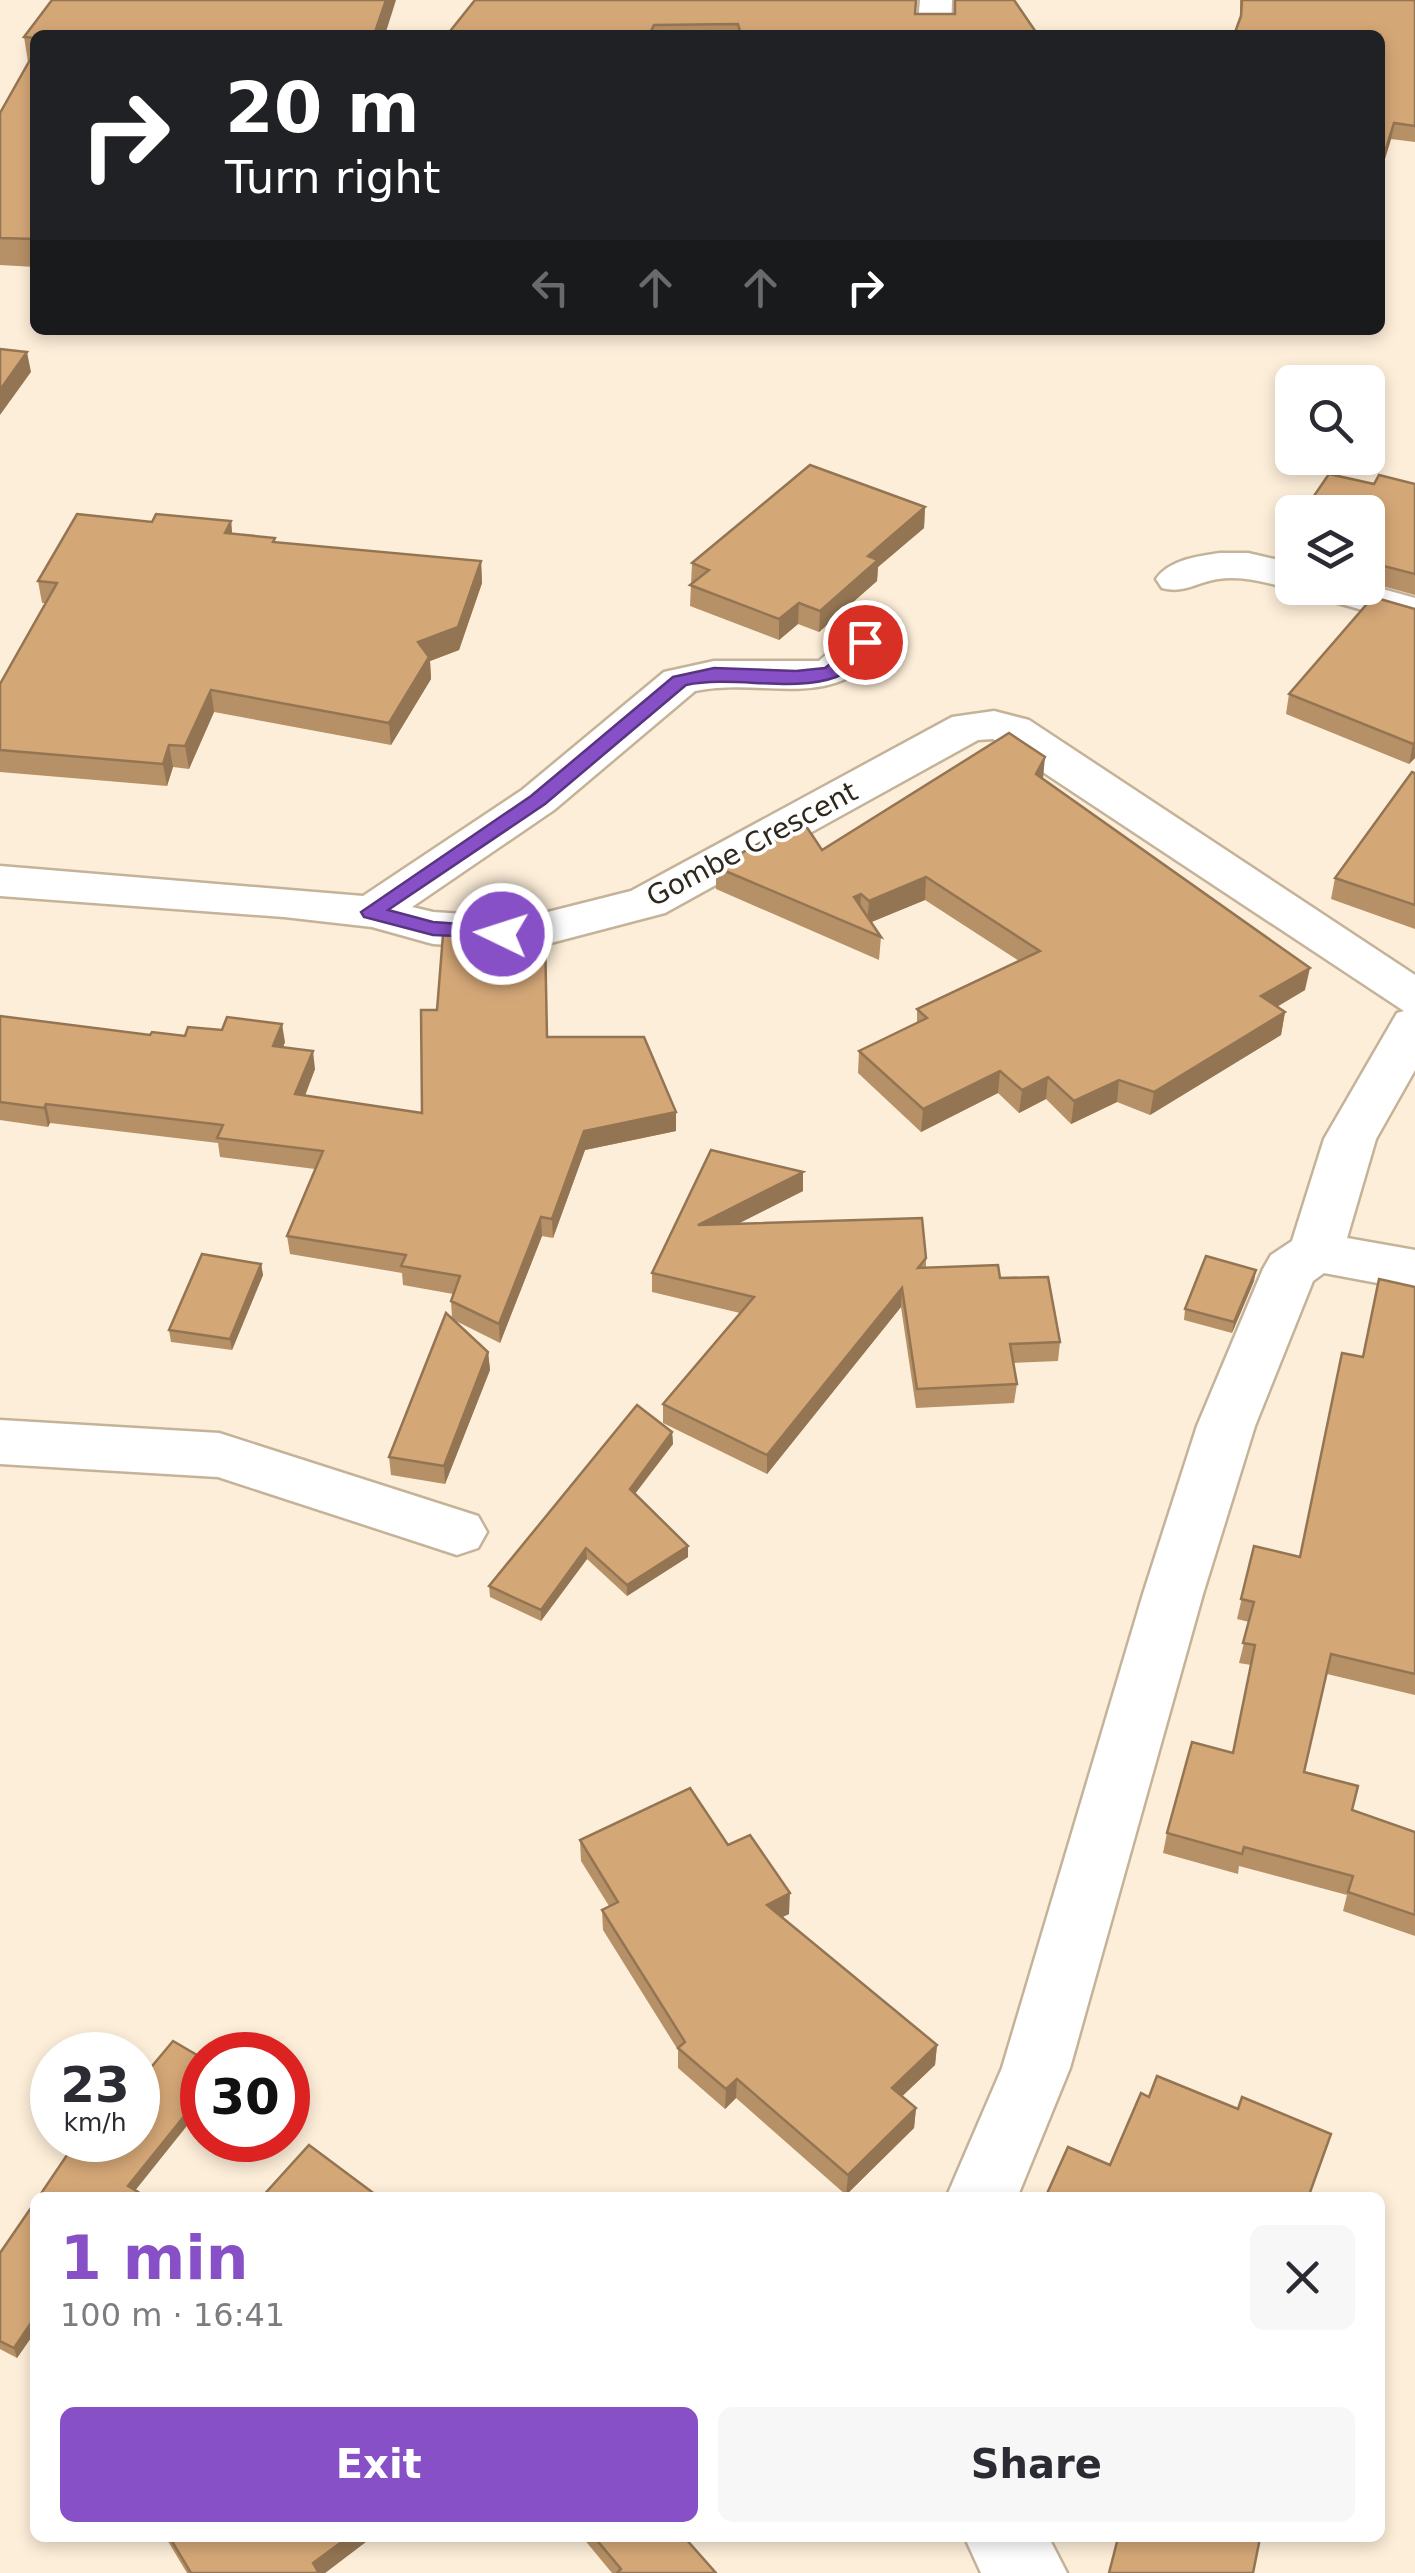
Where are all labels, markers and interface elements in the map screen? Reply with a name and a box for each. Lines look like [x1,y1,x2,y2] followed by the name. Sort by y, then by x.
[225,67,420,149] text: 20 m
[60,70,190,200] icon: right
[225,151,440,204] text: Turn right
[523,260,578,315] icon: left
[628,260,683,315] icon: ahead
[733,260,788,315] icon: ahead
[838,260,893,315] icon: right
[1275,365,1385,605] map controls
[1275,365,1385,475] button: search
[1275,495,1385,605] button: layers
[823,600,908,685] pin
[838,615,893,670] icon: arrive
[641,775,863,913] street label: Gombe Crescent
[450,882,554,986] position arrow
[180,2032,310,2162] speed limit sign: 30
[60,2056,130,2114] text: 23
[63,2108,127,2137] text: km/h
[60,2223,248,2293] text: 1 min
[1250,2225,1355,2330] button: close
[60,2296,285,2334] text: 100 m · 16:41
[60,2407,698,2522] button: Exit
[718,2407,1355,2522] button: Share

